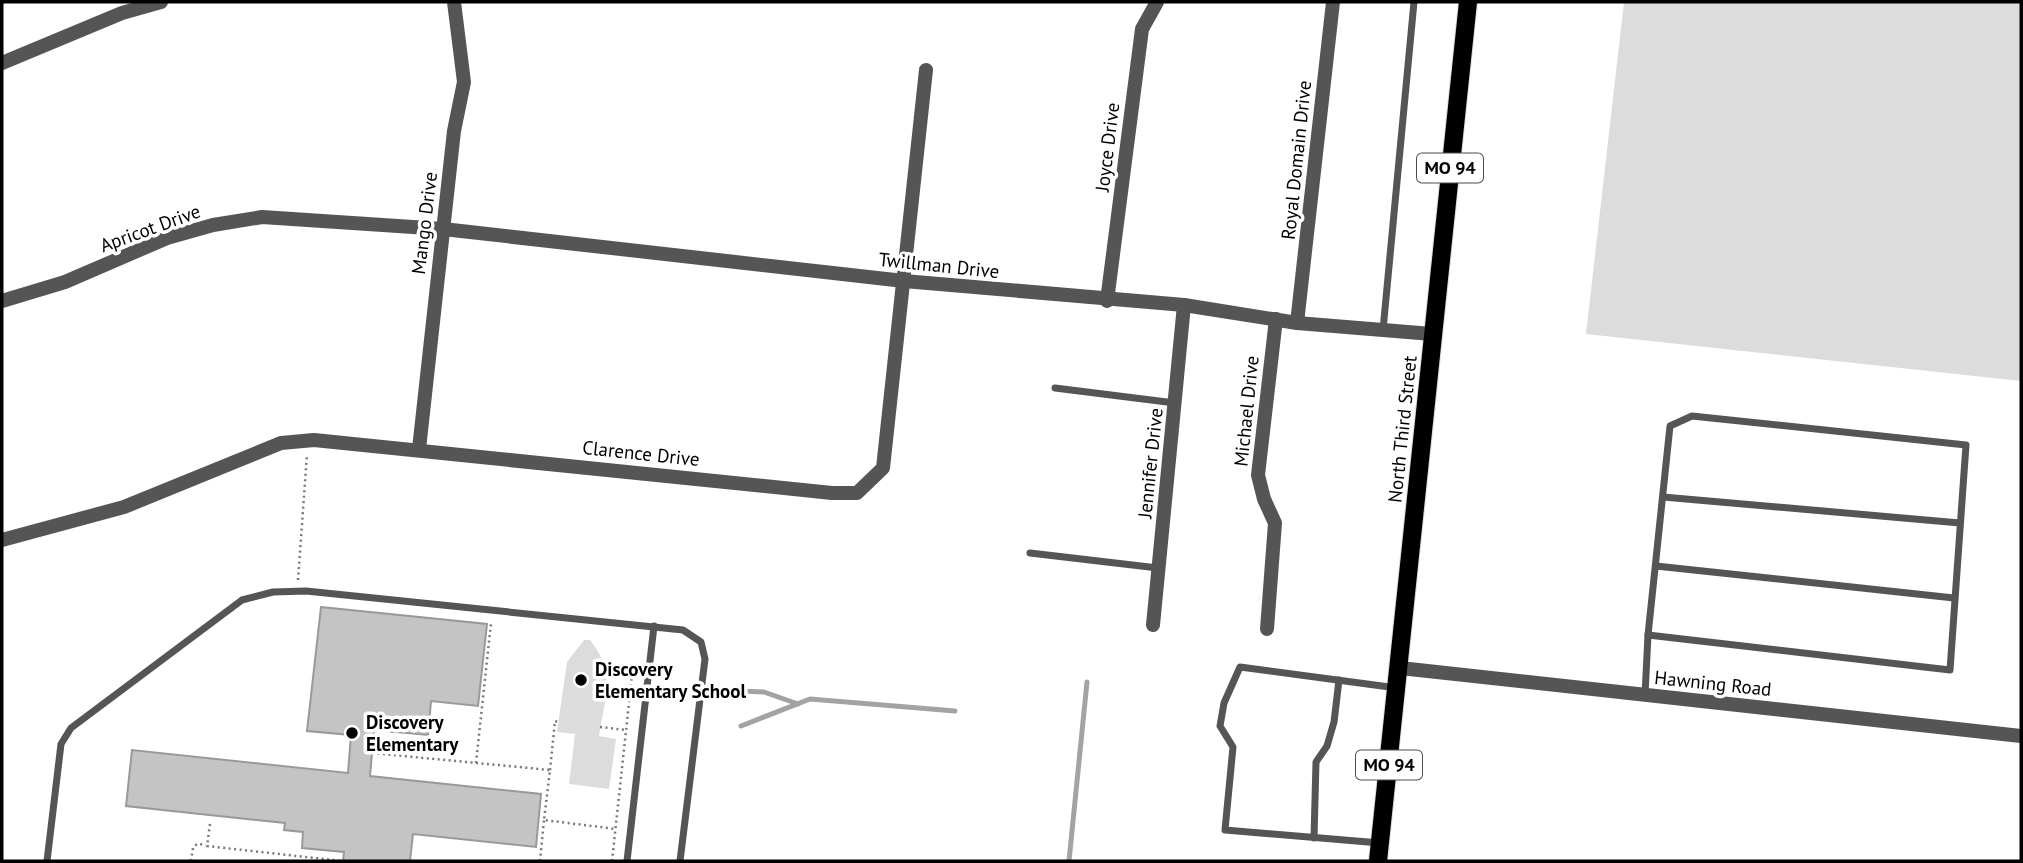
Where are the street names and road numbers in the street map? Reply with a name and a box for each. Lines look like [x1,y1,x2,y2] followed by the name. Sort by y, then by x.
[1276,79,1316,241] street label: Royal Domain Drive
[1090,101,1124,194] street label: Joyce Drive
[1417,154,1483,182] road number: MO 94
[406,170,442,276] street label: Mango Drive
[96,199,204,257] street label: Apricot Drive
[877,247,1001,283] street label: Twillman Drive
[1228,354,1264,468] street label: Michael Drive
[1382,354,1422,504] street label: North Third Street
[1132,407,1168,520] street label: Jennifer Drive
[581,435,701,471] street label: Clarence Drive
[1653,665,1773,701] street label: Hawning Road
[1356,750,1422,780] road number: MO 94

